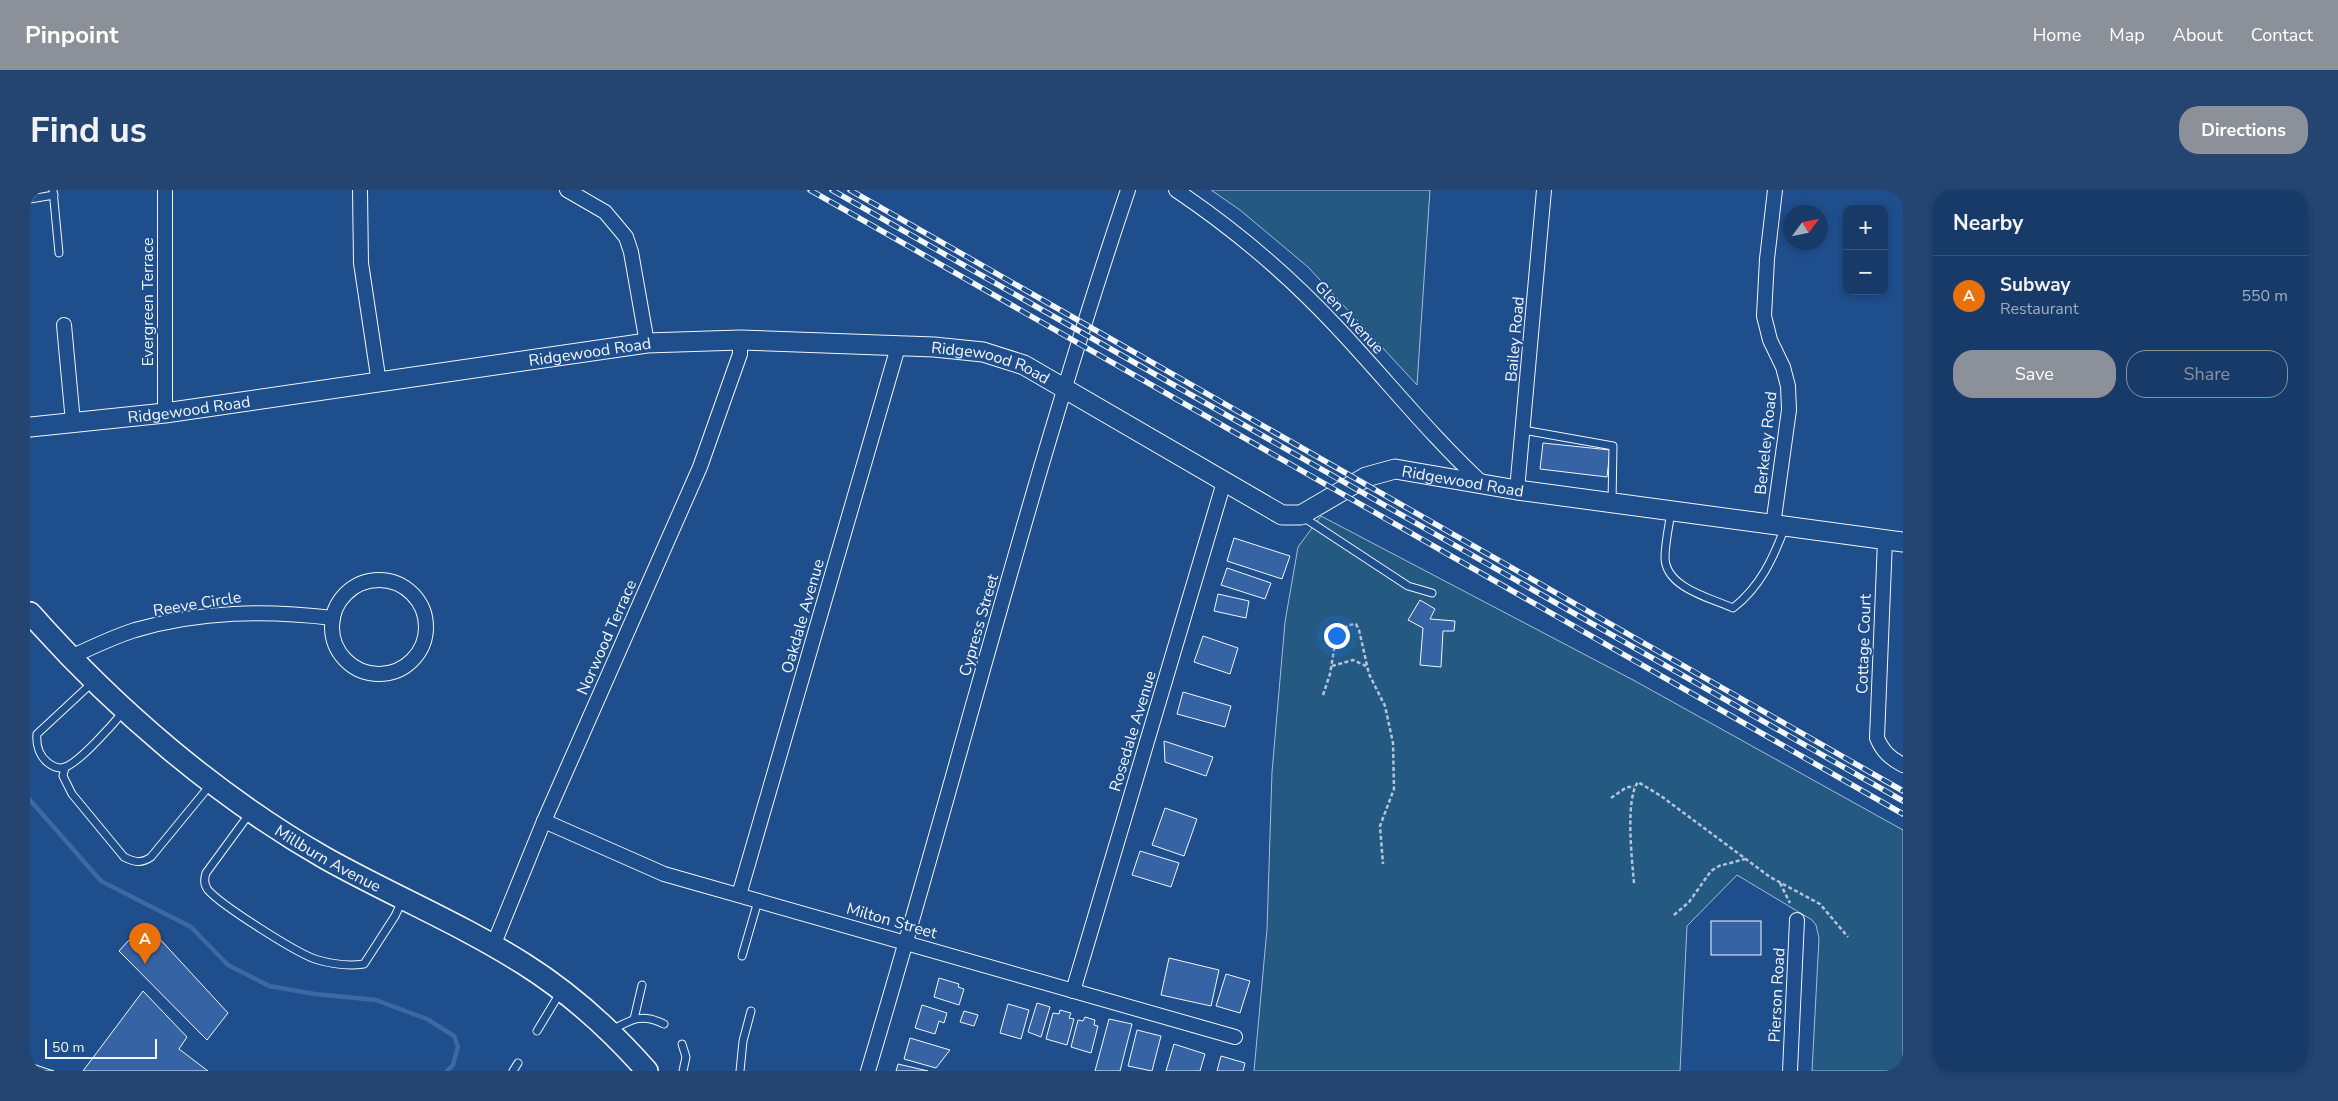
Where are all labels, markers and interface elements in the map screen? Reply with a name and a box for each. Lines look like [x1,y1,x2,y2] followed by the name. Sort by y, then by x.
[25,19,118,51] text: Pinpoint
[2033,23,2081,47] text: Home
[2109,23,2145,47] text: Map
[2173,23,2223,47] text: About
[2251,23,2313,47] text: Contact
[2179,106,2308,154] button: Directions
[30,107,147,154] text: Find us
[1783,205,1828,250] north arrow
[1843,205,1888,295] map controls
[1843,205,1888,250] button: +
[1953,209,2023,237] text: Nearby
[137,237,159,367] street label: Evergreen Terrace
[1843,250,1888,295] button: −
[2000,272,2071,298] text: Subway
[1310,276,1389,359] street label: Glen Avenue
[1963,285,1975,307] text: A
[2241,285,2288,307] text: 550 m
[1500,295,1530,383] street label: Bailey Road
[2000,298,2079,320] text: Restaurant
[527,333,653,372] street label: Ridgewood Road
[930,337,1054,390] street label: Ridgewood Road
[1953,350,2116,398] button: Save
[2126,350,2288,398] button: Share
[1750,390,1782,496] street label: Berkeley Road
[127,391,252,429] street label: Ridgewood Road
[1400,460,1525,503] street label: Ridgewood Road
[776,556,830,676] street label: Oakdale Avenue
[954,571,1004,679] street label: Cypress Street
[572,576,642,699] street label: Norwood Terrace
[152,586,243,622] street label: Reeve Circle
[1851,593,1877,695] street label: Cottage Court
[1324,623,1350,649] your location
[1104,668,1162,794] street label: Rosedale Avenue
[270,820,385,898] street label: Millburn Avenue
[844,898,940,944] street label: Milton Street
[129,923,161,964] pin: A
[1764,947,1790,1043] street label: Pierson Road
[45,1036,158,1059] scale bar
[52,1038,84,1057] text: 50 m

